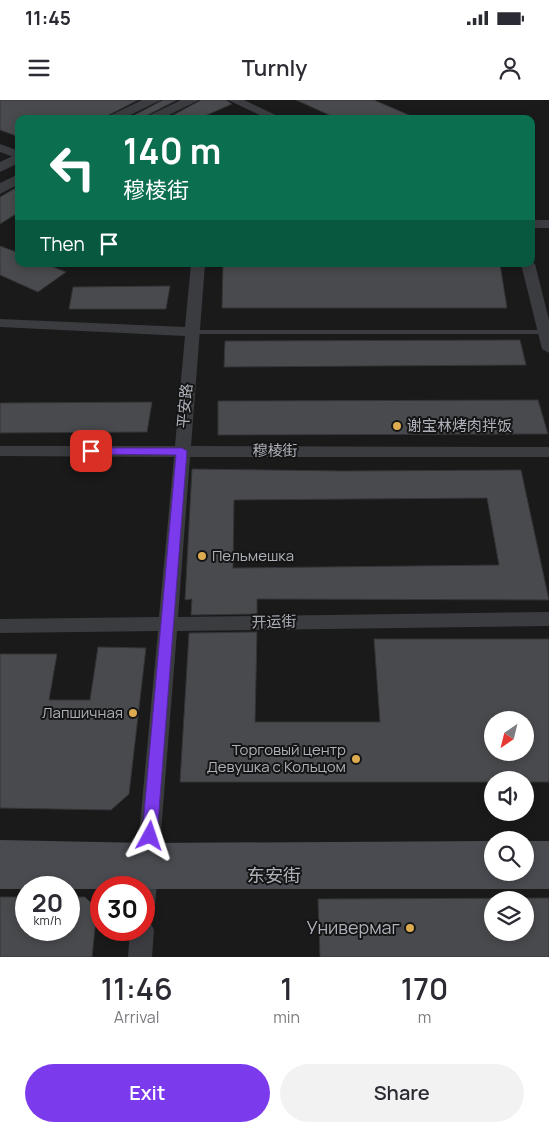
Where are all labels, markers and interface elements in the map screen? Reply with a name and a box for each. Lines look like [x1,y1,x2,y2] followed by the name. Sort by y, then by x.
[25,5,71,31] text: 11:45
[242,53,307,83] text: Turnly
[25,54,53,82] icon: menu
[496,54,524,82] icon: person
[123,127,221,175] text: 140 m
[40,135,105,200] icon: left
[123,175,189,205] text: 穆棱街
[95,230,123,258] icon: arrive
[40,231,85,257] text: Then
[172,383,197,429] street label: 平安路
[407,415,512,436] place label: 谢宝林烤肉拌饭
[391,420,403,432] marker: 谢宝林烤肉拌饭
[70,430,112,472] pin
[77,437,105,465] icon: arrive
[252,440,298,461] street label: 穆棱街
[212,545,294,566] place label: Пельмешка
[196,550,208,562] marker: Пельмешка
[251,611,297,632] street label: 开运街
[42,702,123,723] place label: Лапшичная
[127,707,139,719] marker: Лапшичная
[484,711,534,761] north arrow
[484,711,534,941] map controls
[207,739,346,777] place label: Торговый центр Девушка с Кольцом
[350,753,362,765] marker: Торговый центр Девушка с Кольцом
[484,771,534,821] button: sound
[123,809,175,861] position arrow
[484,831,534,881] button: search
[247,863,301,887] street label: 东安街
[90,876,155,941] speed limit sign: 30
[32,885,63,920] text: 20
[484,891,534,941] button: layers
[34,912,61,929] text: km/h
[307,915,400,939] place label: Универмаг
[404,922,416,934] marker: Универмаг
[101,968,173,1009] text: 11:46
[280,968,293,1009] text: 1
[401,968,448,1009] text: 170
[114,1006,159,1028] text: Arrival
[273,1006,300,1028] text: min
[418,1006,431,1028] text: m
[25,1064,270,1122] button: Exit
[280,1064,524,1122] button: Share

